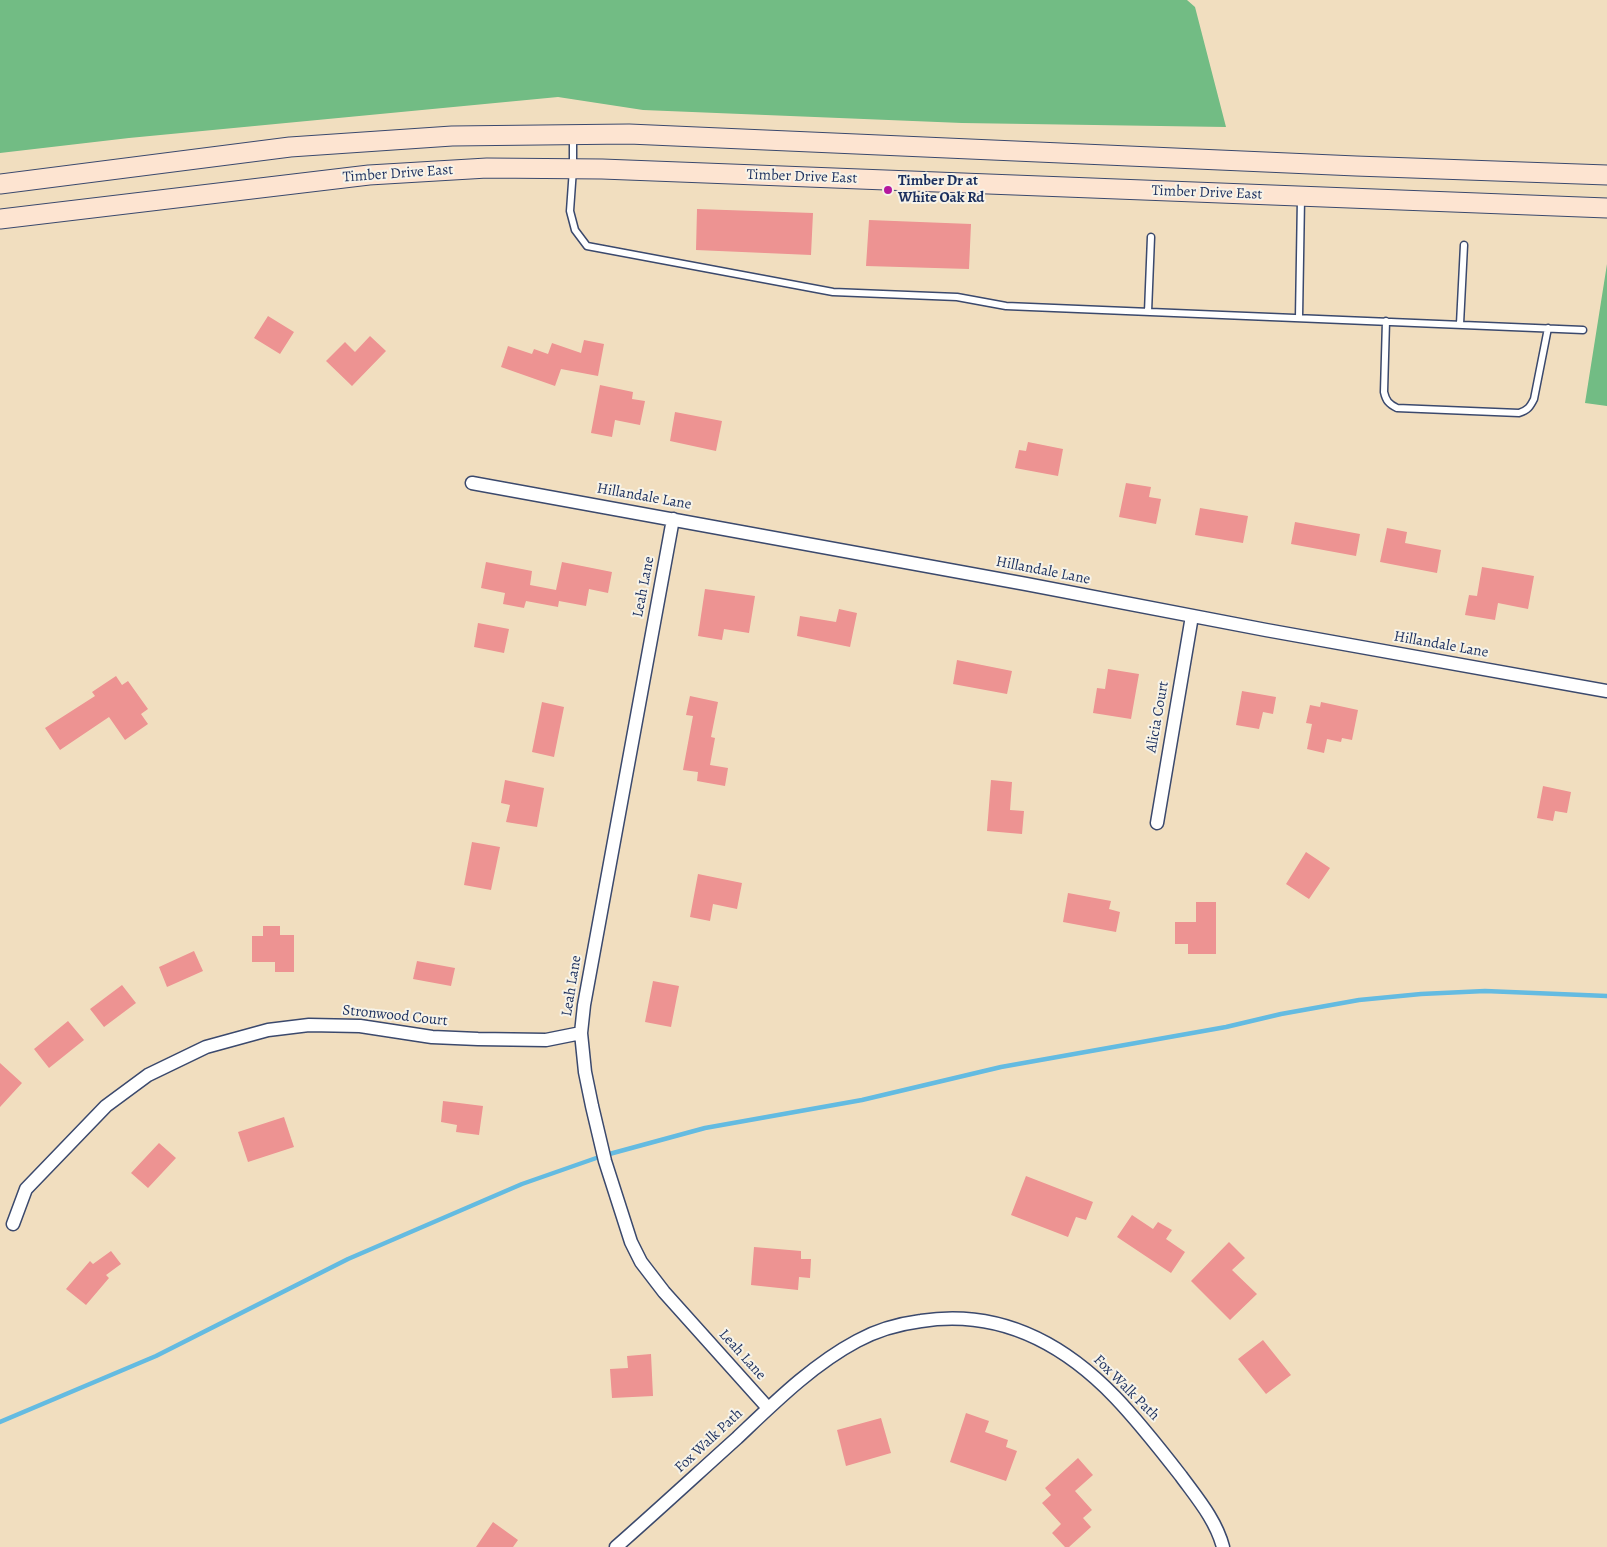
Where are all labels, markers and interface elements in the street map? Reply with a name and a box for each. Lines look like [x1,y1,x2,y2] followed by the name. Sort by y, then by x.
[342,161,454,187] street label: Timber Drive East
[746,166,858,188] street label: Timber Drive East
[898,172,984,207] place label: Timber Dr at White Oak Rd
[1151,182,1263,204] street label: Timber Drive East
[882,184,894,196] marker: Timber Dr at White Oak Rd
[595,480,693,514] street label: Hillandale Lane
[994,553,1092,589] street label: Hillandale Lane
[629,555,659,619] street label: Leah Lane
[1392,628,1490,662] street label: Hillandale Lane
[1143,680,1173,754] street label: Alicia Court
[558,954,586,1018] street label: Leah Lane
[342,1002,448,1030] street label: Stronwood Court
[715,1326,769,1384] street label: Leah Lane
[1089,1351,1163,1425] street label: Fox Walk Path
[671,1405,747,1477] street label: Fox Walk Path

